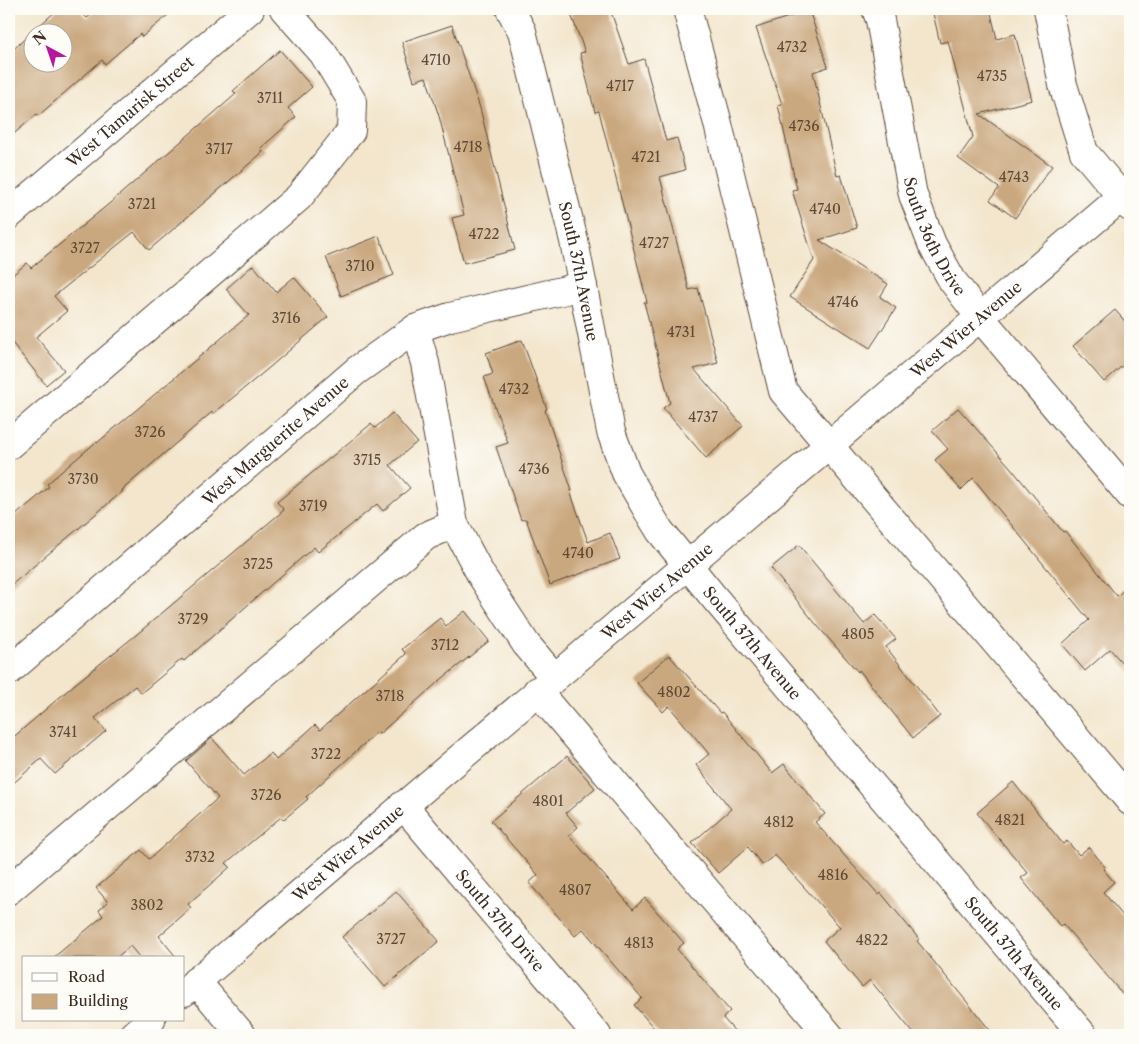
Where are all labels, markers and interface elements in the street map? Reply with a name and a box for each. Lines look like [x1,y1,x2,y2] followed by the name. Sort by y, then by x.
[22,22,72,72] north arrow
[29,27,50,49] text: N
[777,38,807,56] house number: 4732
[421,51,451,69] house number: 4710
[61,52,198,172] street label: West Tamarisk Street
[977,67,1007,85] house number: 4735
[606,77,634,95] house number: 4717
[257,89,283,107] house number: 3711
[789,117,819,135] house number: 4736
[453,138,483,156] house number: 4718
[205,140,233,158] house number: 3717
[632,148,661,166] house number: 4721
[999,168,1029,186] house number: 4743
[900,175,970,300] street label: South 36th Drive
[128,195,156,213] house number: 3721
[555,199,603,343] street label: South 37th Avenue
[809,200,841,218] house number: 4740
[468,225,500,243] house number: 4722
[639,234,669,252] house number: 4727
[70,239,100,257] house number: 3727
[345,257,375,275] house number: 3710
[905,276,1026,383] street label: West Wier Avenue
[828,293,858,311] house number: 4746
[272,309,300,327] house number: 3716
[667,323,695,341] house number: 4731
[197,372,353,510] street label: West Marguerite Avenue
[499,380,529,398] house number: 4732
[688,408,718,426] house number: 4737
[135,423,165,441] house number: 3726
[353,451,381,469] house number: 3715
[519,460,549,478] house number: 4736
[67,470,99,488] house number: 3730
[299,497,327,515] house number: 3719
[596,538,717,645] street label: West Wier Avenue
[562,544,594,562] house number: 4740
[243,555,273,573] house number: 3725
[699,582,806,704] street label: South 37th Avenue
[178,610,208,628] house number: 3729
[842,625,874,643] house number: 4805
[431,636,459,654] house number: 3712
[657,683,691,701] house number: 4802
[376,687,404,705] house number: 3718
[49,723,77,741] house number: 3741
[311,745,341,763] house number: 3722
[251,786,281,804] house number: 3726
[532,792,564,810] house number: 4801
[287,800,408,906] street label: West Wier Avenue
[995,811,1025,829] house number: 4821
[764,813,794,831] house number: 4812
[185,848,215,866] house number: 3732
[452,865,549,976] street label: South 37th Drive
[818,866,848,884] house number: 4816
[559,881,591,899] house number: 4807
[961,893,1068,1014] street label: South 37th Avenue
[131,896,163,914] house number: 3802
[376,930,406,948] house number: 3727
[856,931,888,949] house number: 4822
[624,934,654,952] house number: 4813
[22,956,185,1022] legend
[68,967,105,986] text: Road
[68,991,128,1010] text: Building

